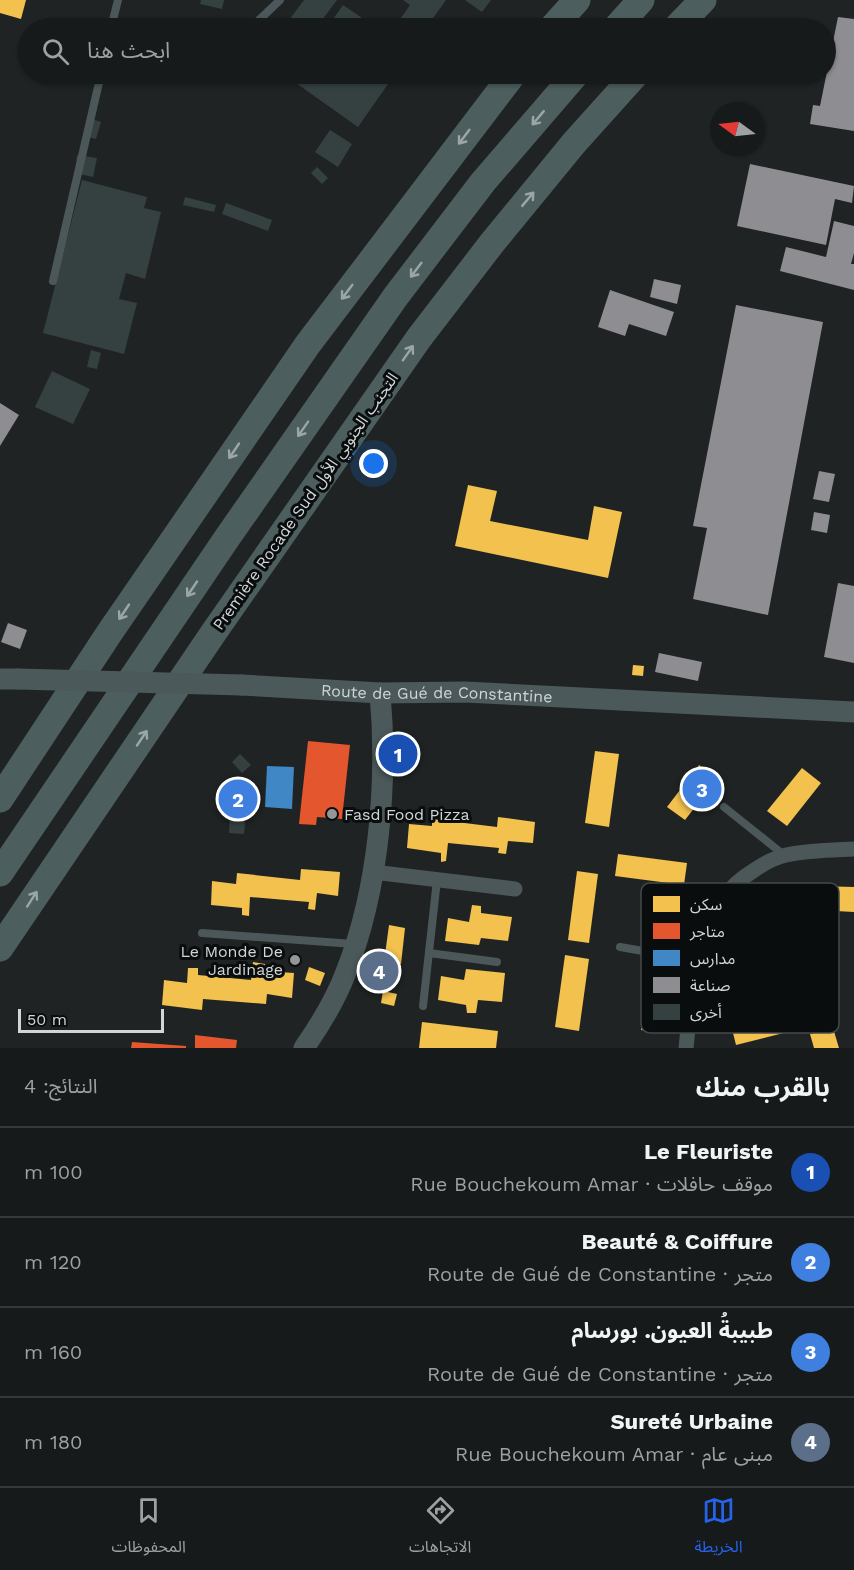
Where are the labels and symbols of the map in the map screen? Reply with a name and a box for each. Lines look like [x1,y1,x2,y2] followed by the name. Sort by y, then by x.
[710,102,764,156] north arrow
[531,110,545,125] one-way arrow
[458,128,471,144] one-way arrow
[521,192,535,207] one-way arrow
[409,262,422,278] one-way arrow
[341,284,353,300] one-way arrow
[402,346,414,362] one-way arrow
[209,369,404,635] street label: Première Rocade Sud التجنب الجنوبي الأول
[297,421,309,437] one-way arrow
[228,443,240,459] one-way arrow
[359,449,388,478] your location
[186,581,198,597] one-way arrow
[118,603,130,620] one-way arrow
[320,681,553,706] street label: Route de Gué de Constantine
[136,730,148,746] one-way arrow
[378,732,418,777] pin: 1
[682,766,722,812] pin: 3
[218,776,258,822] pin: 2
[344,805,470,824] place label: Fasd Food Pizza
[325,807,339,821] marker: Fasd Food Pizza
[641,883,839,1033] legend
[26,891,38,908] one-way arrow
[690,895,722,914] text: سكن
[689,922,725,941] text: متاجر
[180,942,283,979] place label: Le Monde De Jardinage
[360,948,398,994] pin: 4
[690,949,735,968] text: مدارس
[288,953,302,967] marker: Le Monde De Jardinage
[690,976,730,995] text: صناعة
[690,1003,722,1022] text: أخرى
[18,1006,164,1034] scale bar

